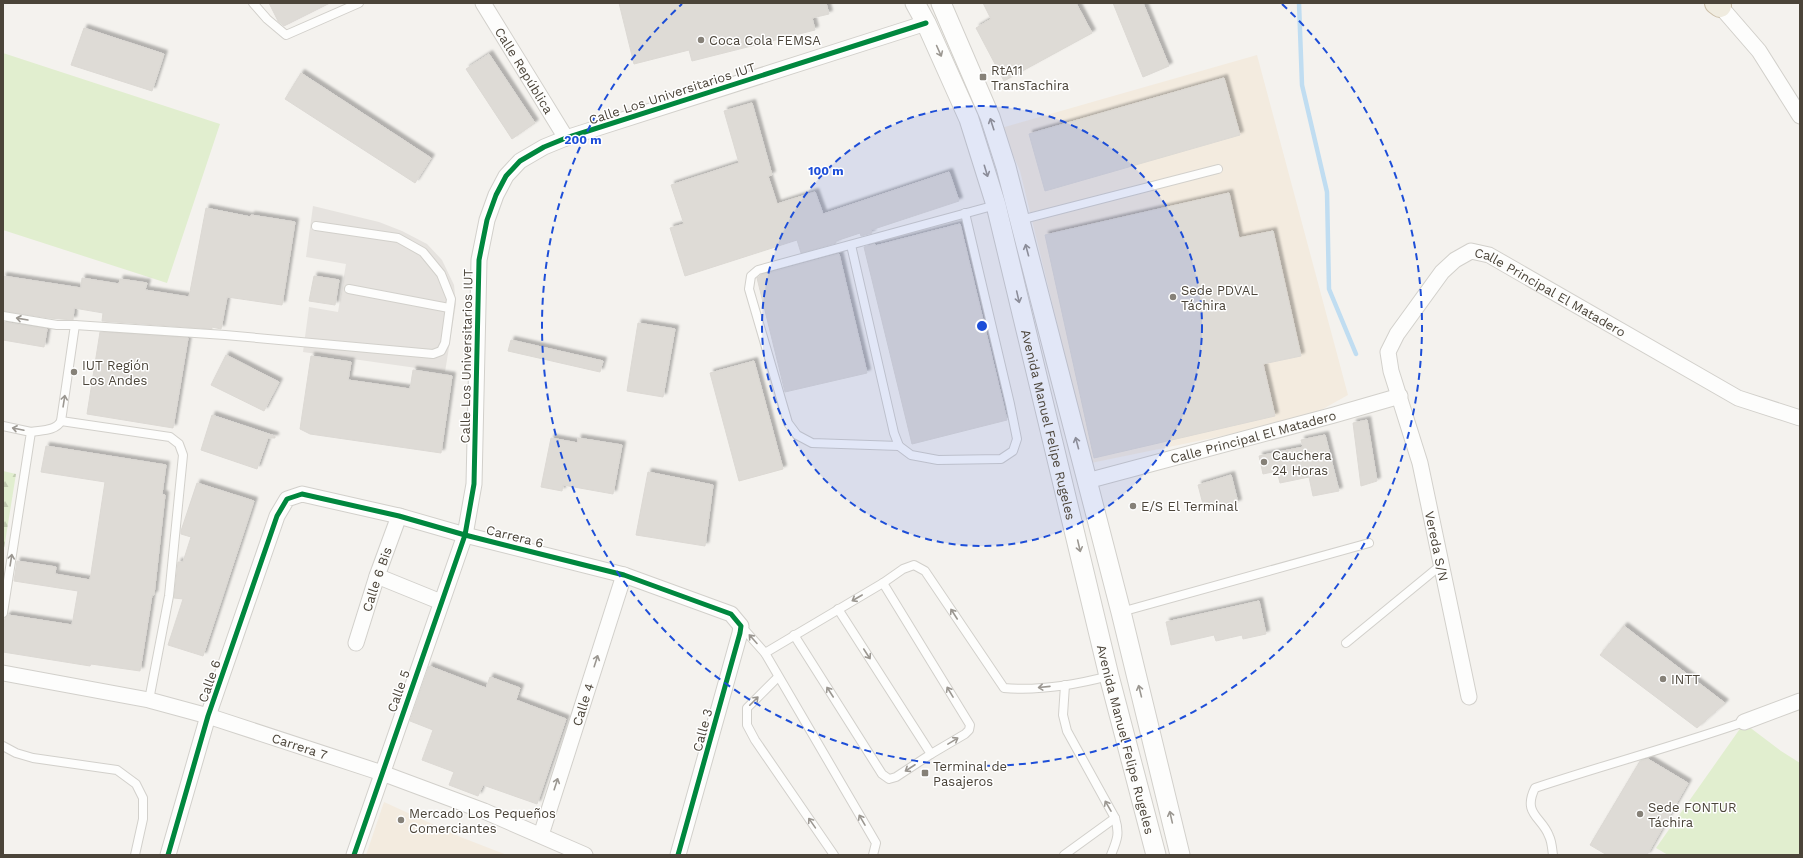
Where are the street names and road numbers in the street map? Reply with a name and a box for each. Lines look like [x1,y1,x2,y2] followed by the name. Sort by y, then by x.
[492,25,556,117] street label: Calle República
[587,59,758,128] street label: Calle Los Universitarios IUT
[1473,245,1628,340] street label: Calle Principal El Matadero
[457,268,476,443] street label: Calle Los Universitarios IUT
[1018,328,1078,522] street label: Avenida Manuel Felipe Rugeles
[1169,408,1338,466] street label: Calle Principal El Matadero
[1422,510,1451,582] street label: Vereda S/N
[485,522,545,551] street label: Carrera 6
[359,545,395,614] street label: Calle 6 Bis
[1094,643,1157,836] street label: Avenida Manuel Felipe Rugeles
[195,658,224,704] street label: Calle 6
[384,668,413,714] street label: Calle 5
[569,681,597,728] street label: Calle 4
[690,707,715,753] street label: Calle 3
[270,730,329,763] street label: Carrera 7

